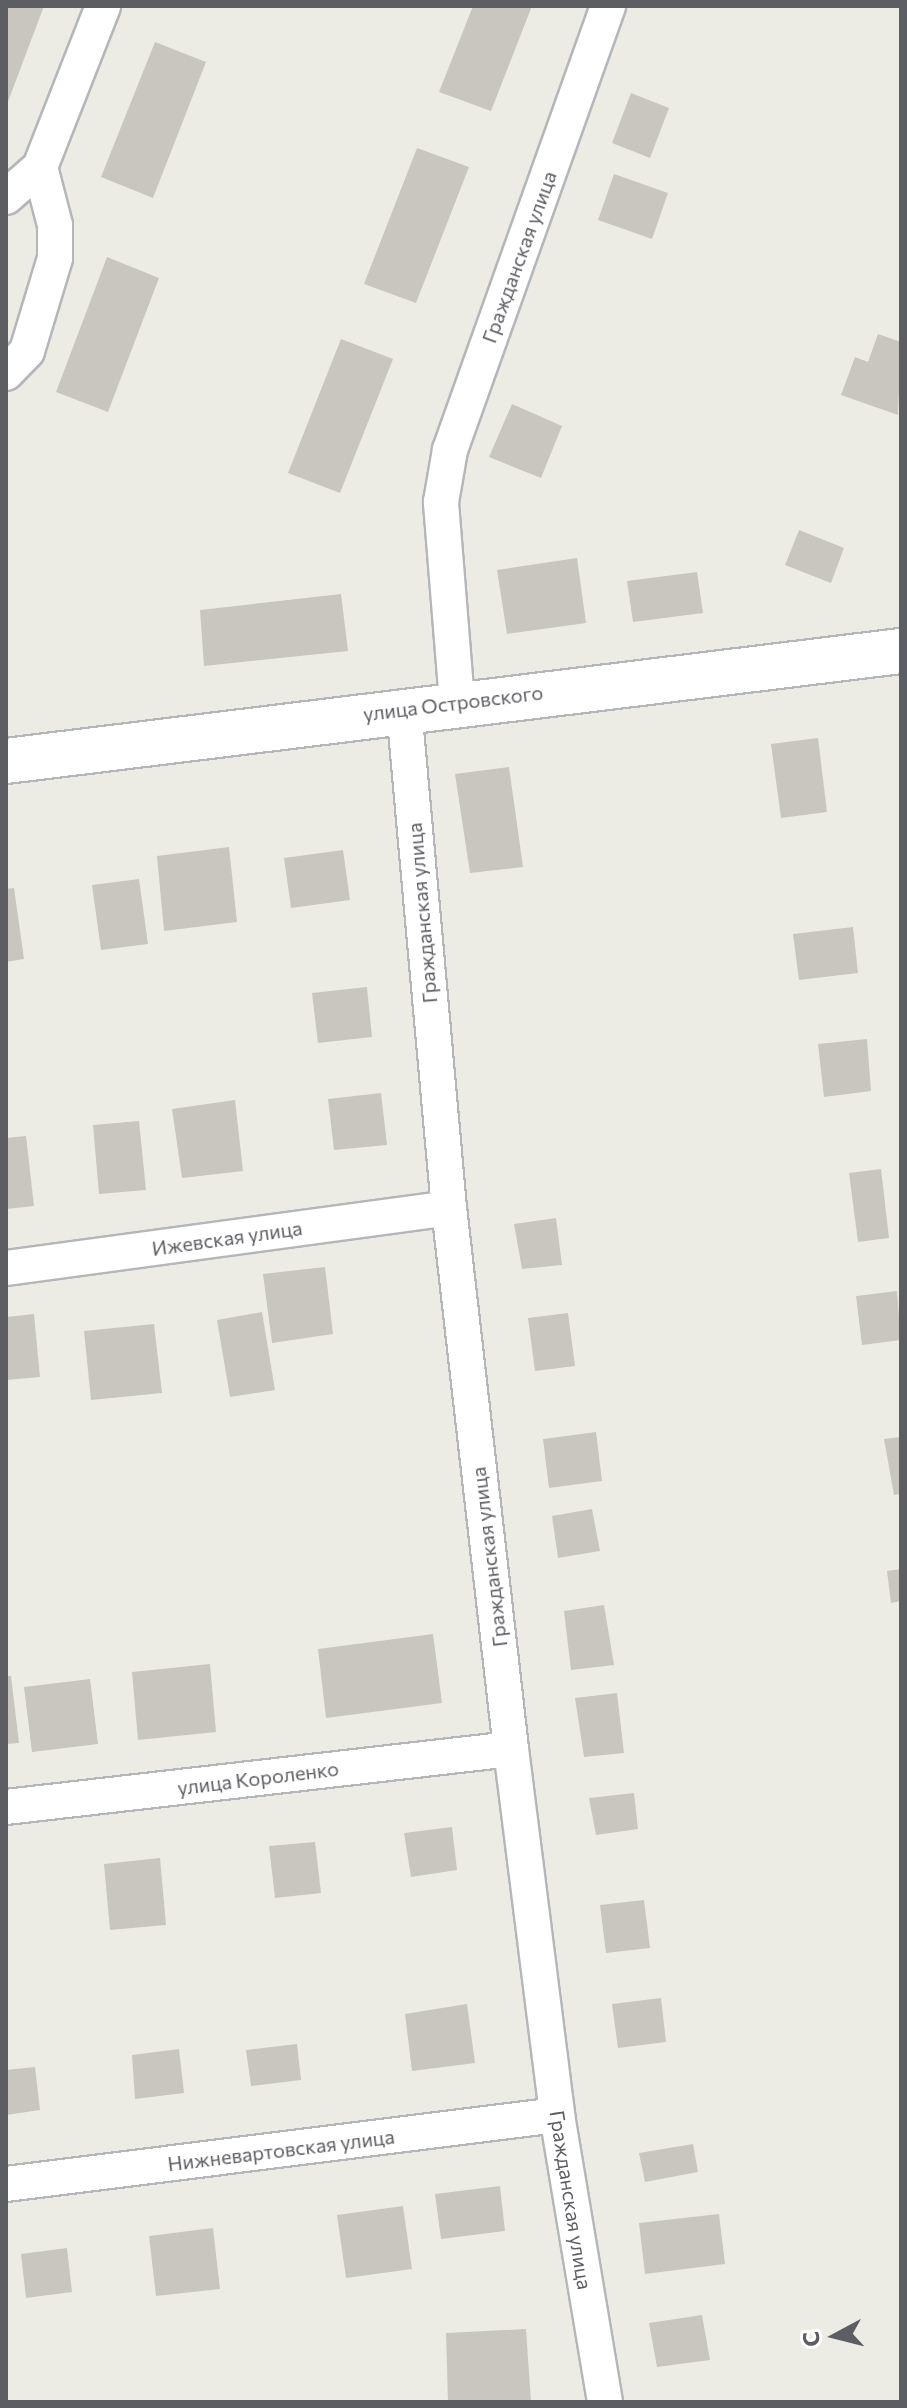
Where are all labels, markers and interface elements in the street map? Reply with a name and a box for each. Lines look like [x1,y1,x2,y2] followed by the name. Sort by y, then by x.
[477,168,561,346] street label: Гражданская улица
[362,680,544,726] street label: улица Островского
[402,822,442,1004] street label: Гражданская улица
[150,1216,304,1260] street label: Ижевская улица
[466,1466,512,1648] street label: Гражданская улица
[176,1756,340,1800] street label: улица Короленко
[545,2109,597,2291] street label: Гражданская улица
[166,2124,396,2176] street label: Нижневартовская улица
[795,2296,875,2376] north arrow
[796,2330,825,2348] text: С

